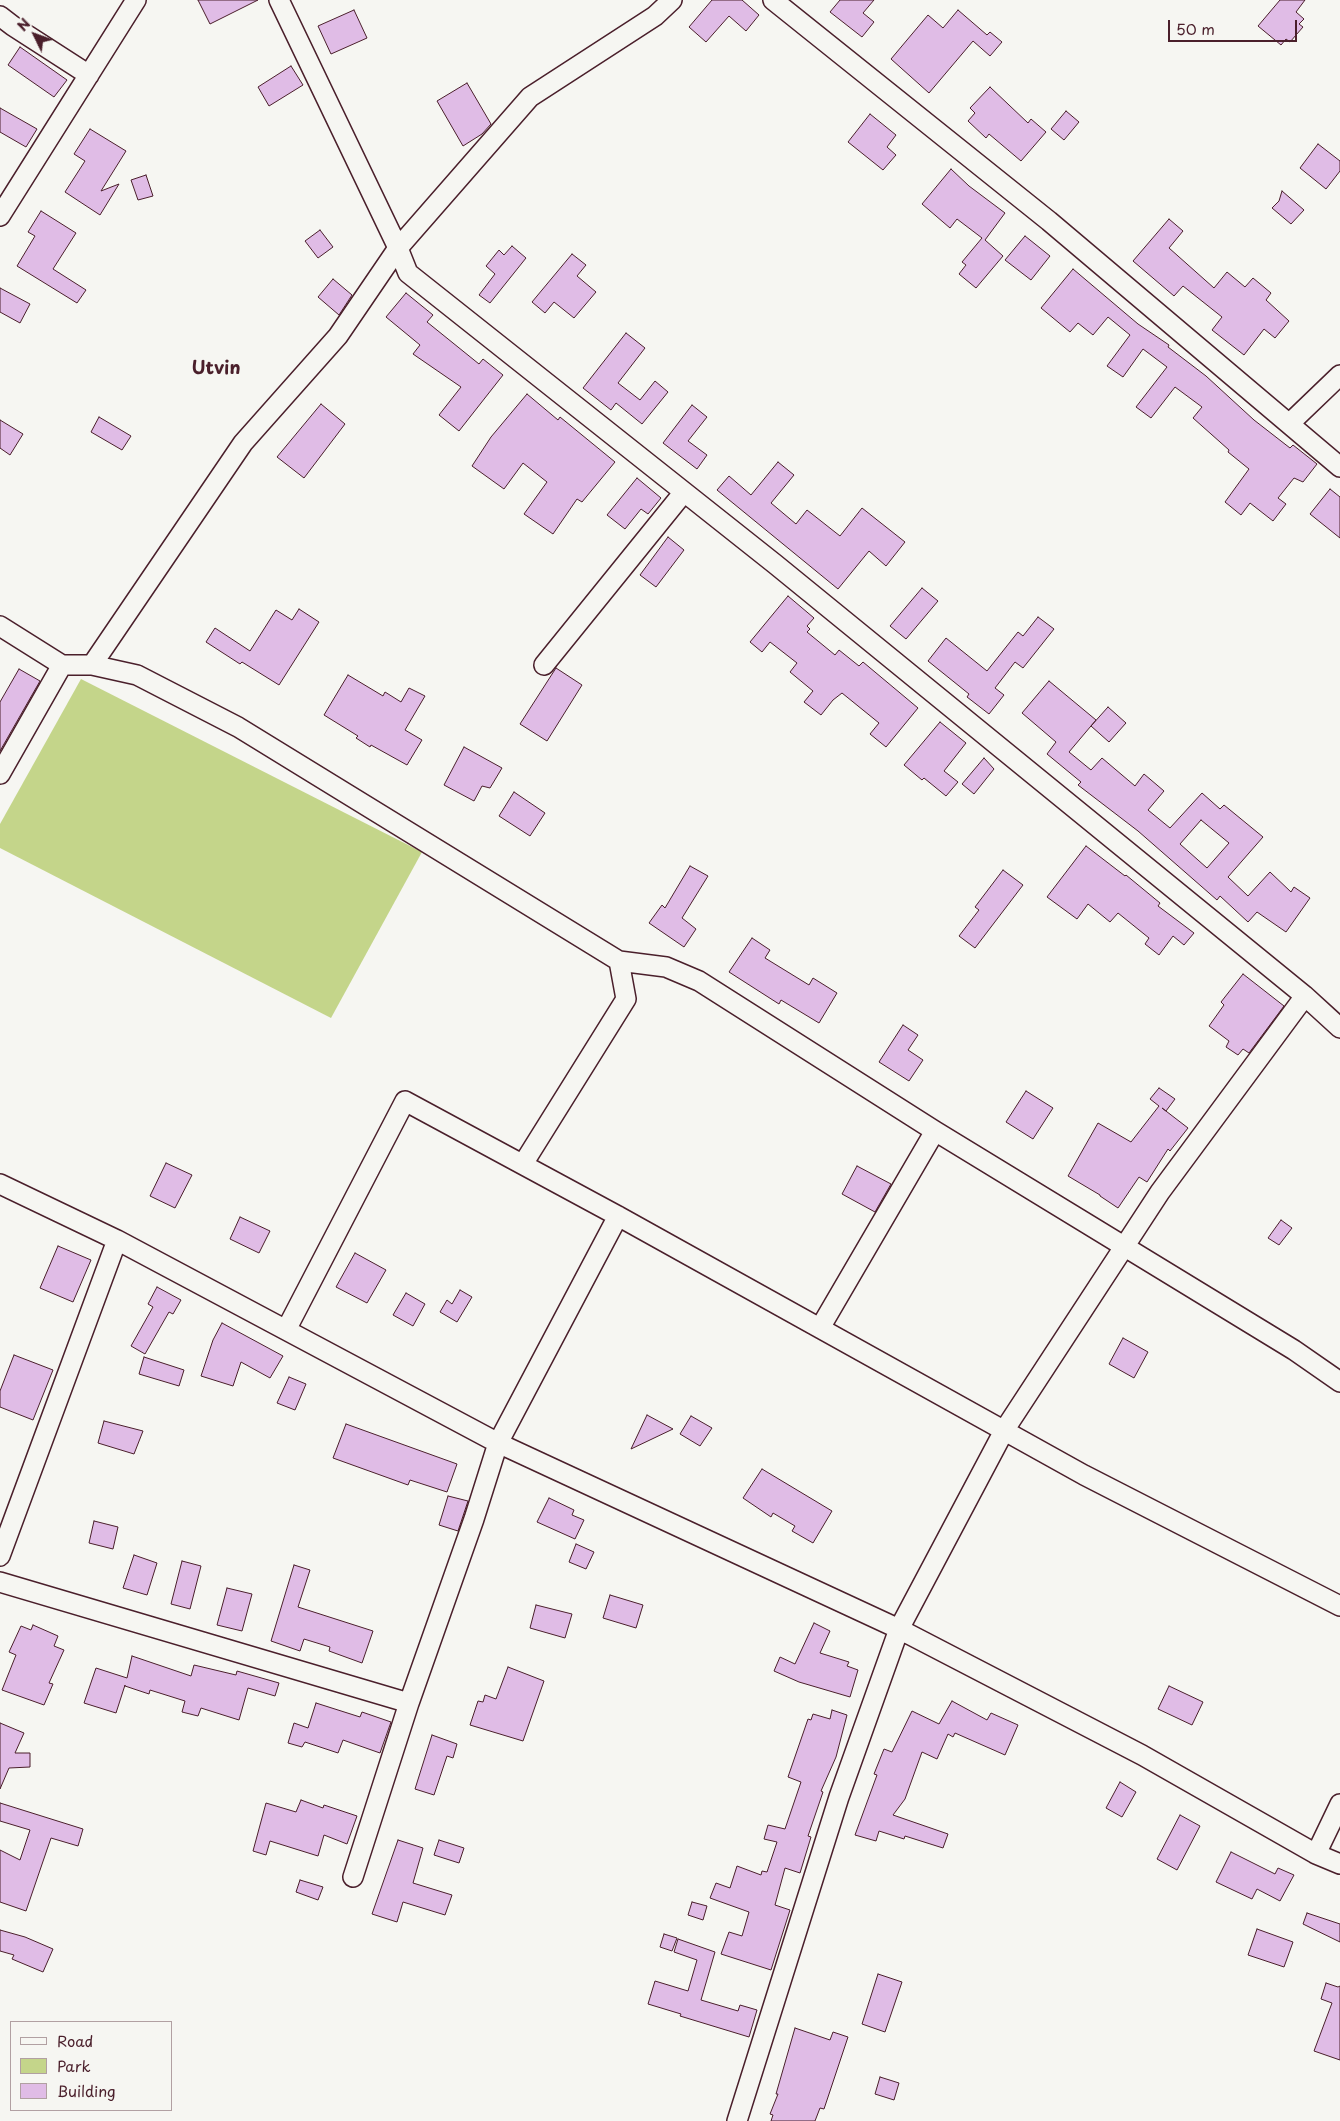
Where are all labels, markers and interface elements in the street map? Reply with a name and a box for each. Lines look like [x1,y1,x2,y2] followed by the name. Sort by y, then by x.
[10,10,60,60] north arrow
[1170,10,1299,42] scale bar
[12,13,35,36] text: N
[1176,17,1215,40] text: 50 m
[192,358,240,380] district label: Utvin
[10,2021,172,2111] legend
[57,2029,93,2052] text: Road
[57,2054,91,2077] text: Park
[57,2079,116,2102] text: Building

